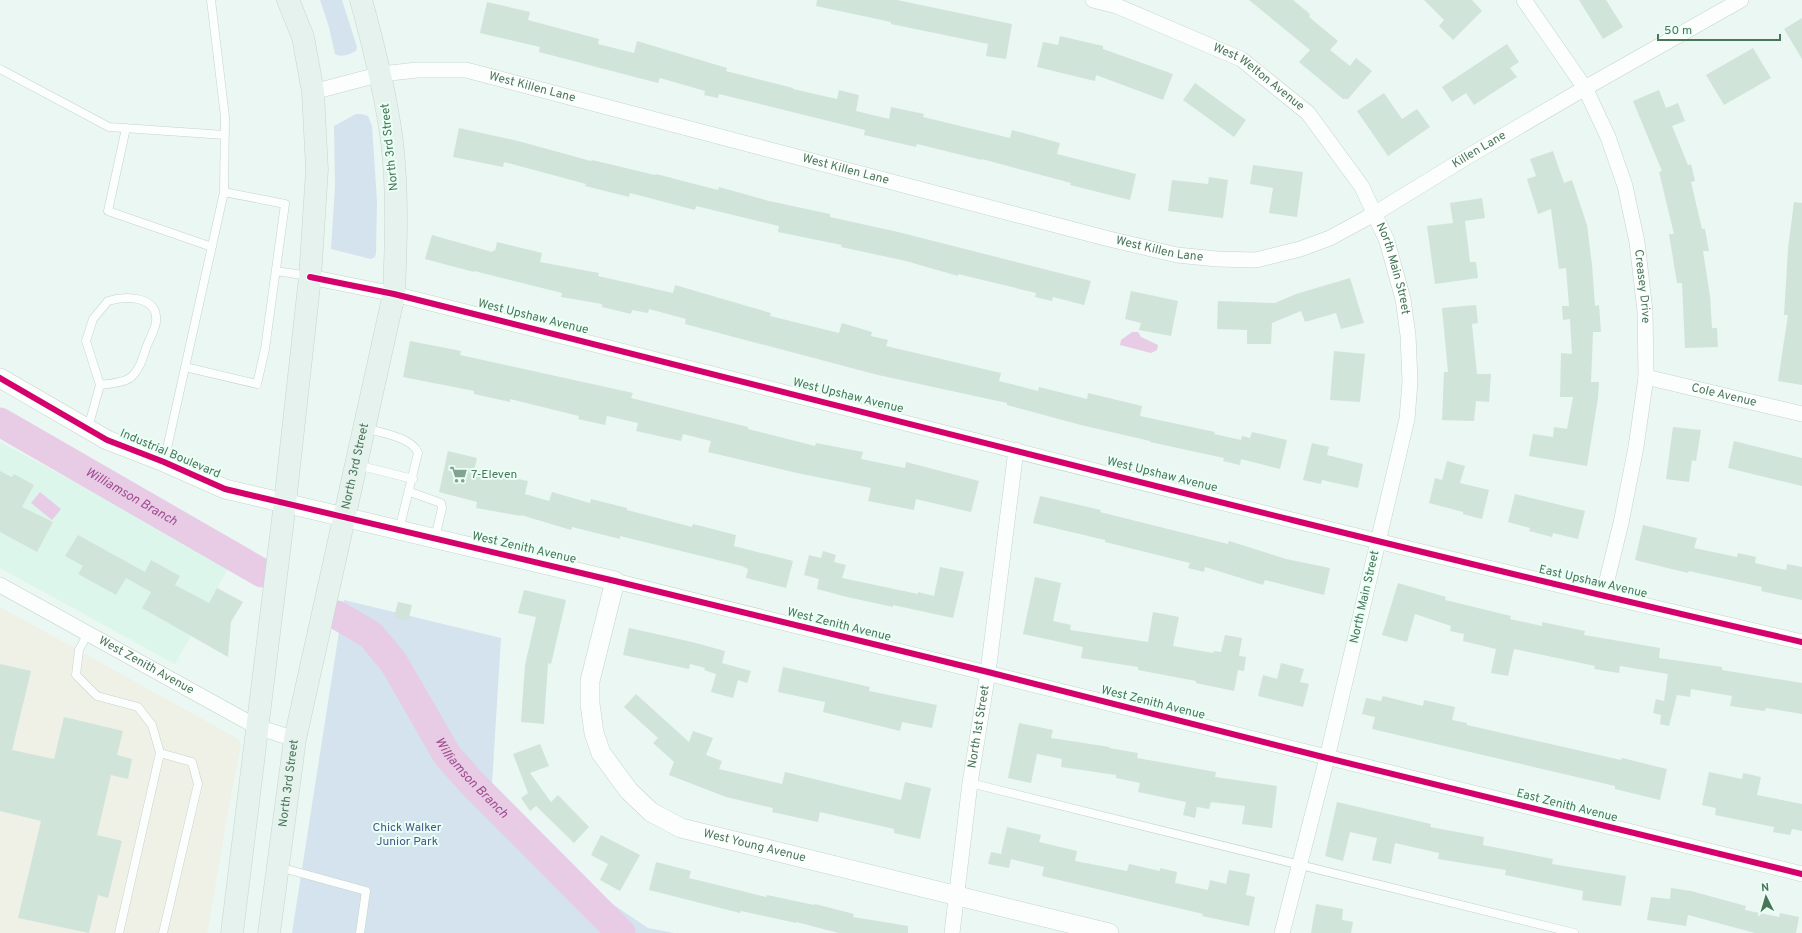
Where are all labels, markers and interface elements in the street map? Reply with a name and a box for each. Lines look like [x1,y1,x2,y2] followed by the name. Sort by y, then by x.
[1658,16,1780,42] scale bar
[1664,23,1692,39] text: 50 m
[1210,40,1307,115] street label: West Welton Avenue
[487,68,577,106] street label: West Killen Lane
[377,102,403,192] street label: North 3rd Street
[1449,128,1509,172] street label: Killen Lane
[800,151,891,189] street label: West Killen Lane
[1372,220,1413,316] street label: North Main Street
[1114,233,1204,266] street label: West Killen Lane
[1630,249,1653,323] street label: Creasey Drive
[476,295,590,339] street label: West Upshaw Avenue
[791,374,905,418] street label: West Upshaw Avenue
[1690,380,1758,411] street label: Cole Avenue
[338,422,373,511] street label: North 3rd Street
[117,426,223,482] street label: Industrial Boulevard
[1105,453,1219,497] street label: West Upshaw Avenue
[82,465,180,530] water label: Williamson Branch
[448,465,468,485] supermarket icon: 7-Eleven
[471,467,517,483] place label: 7-Eleven
[470,528,578,568] street label: West Zenith Avenue
[1347,549,1383,645] street label: North Main Street
[1537,562,1649,602] street label: East Upshaw Avenue
[785,604,893,646] street label: West Zenith Avenue
[96,633,197,699] street label: West Zenith Avenue
[1099,682,1207,724] street label: West Zenith Avenue
[964,684,994,770] street label: North 1st Street
[431,735,511,822] water label: Williamson Branch
[275,739,303,828] street label: North 3rd Street
[1515,786,1619,826] street label: East Zenith Avenue
[372,820,442,850] park label: Chick Walker Junior Park
[702,826,807,866] street label: West Young Avenue
[1746,877,1786,917] north arrow
[1761,881,1770,895] text: N

